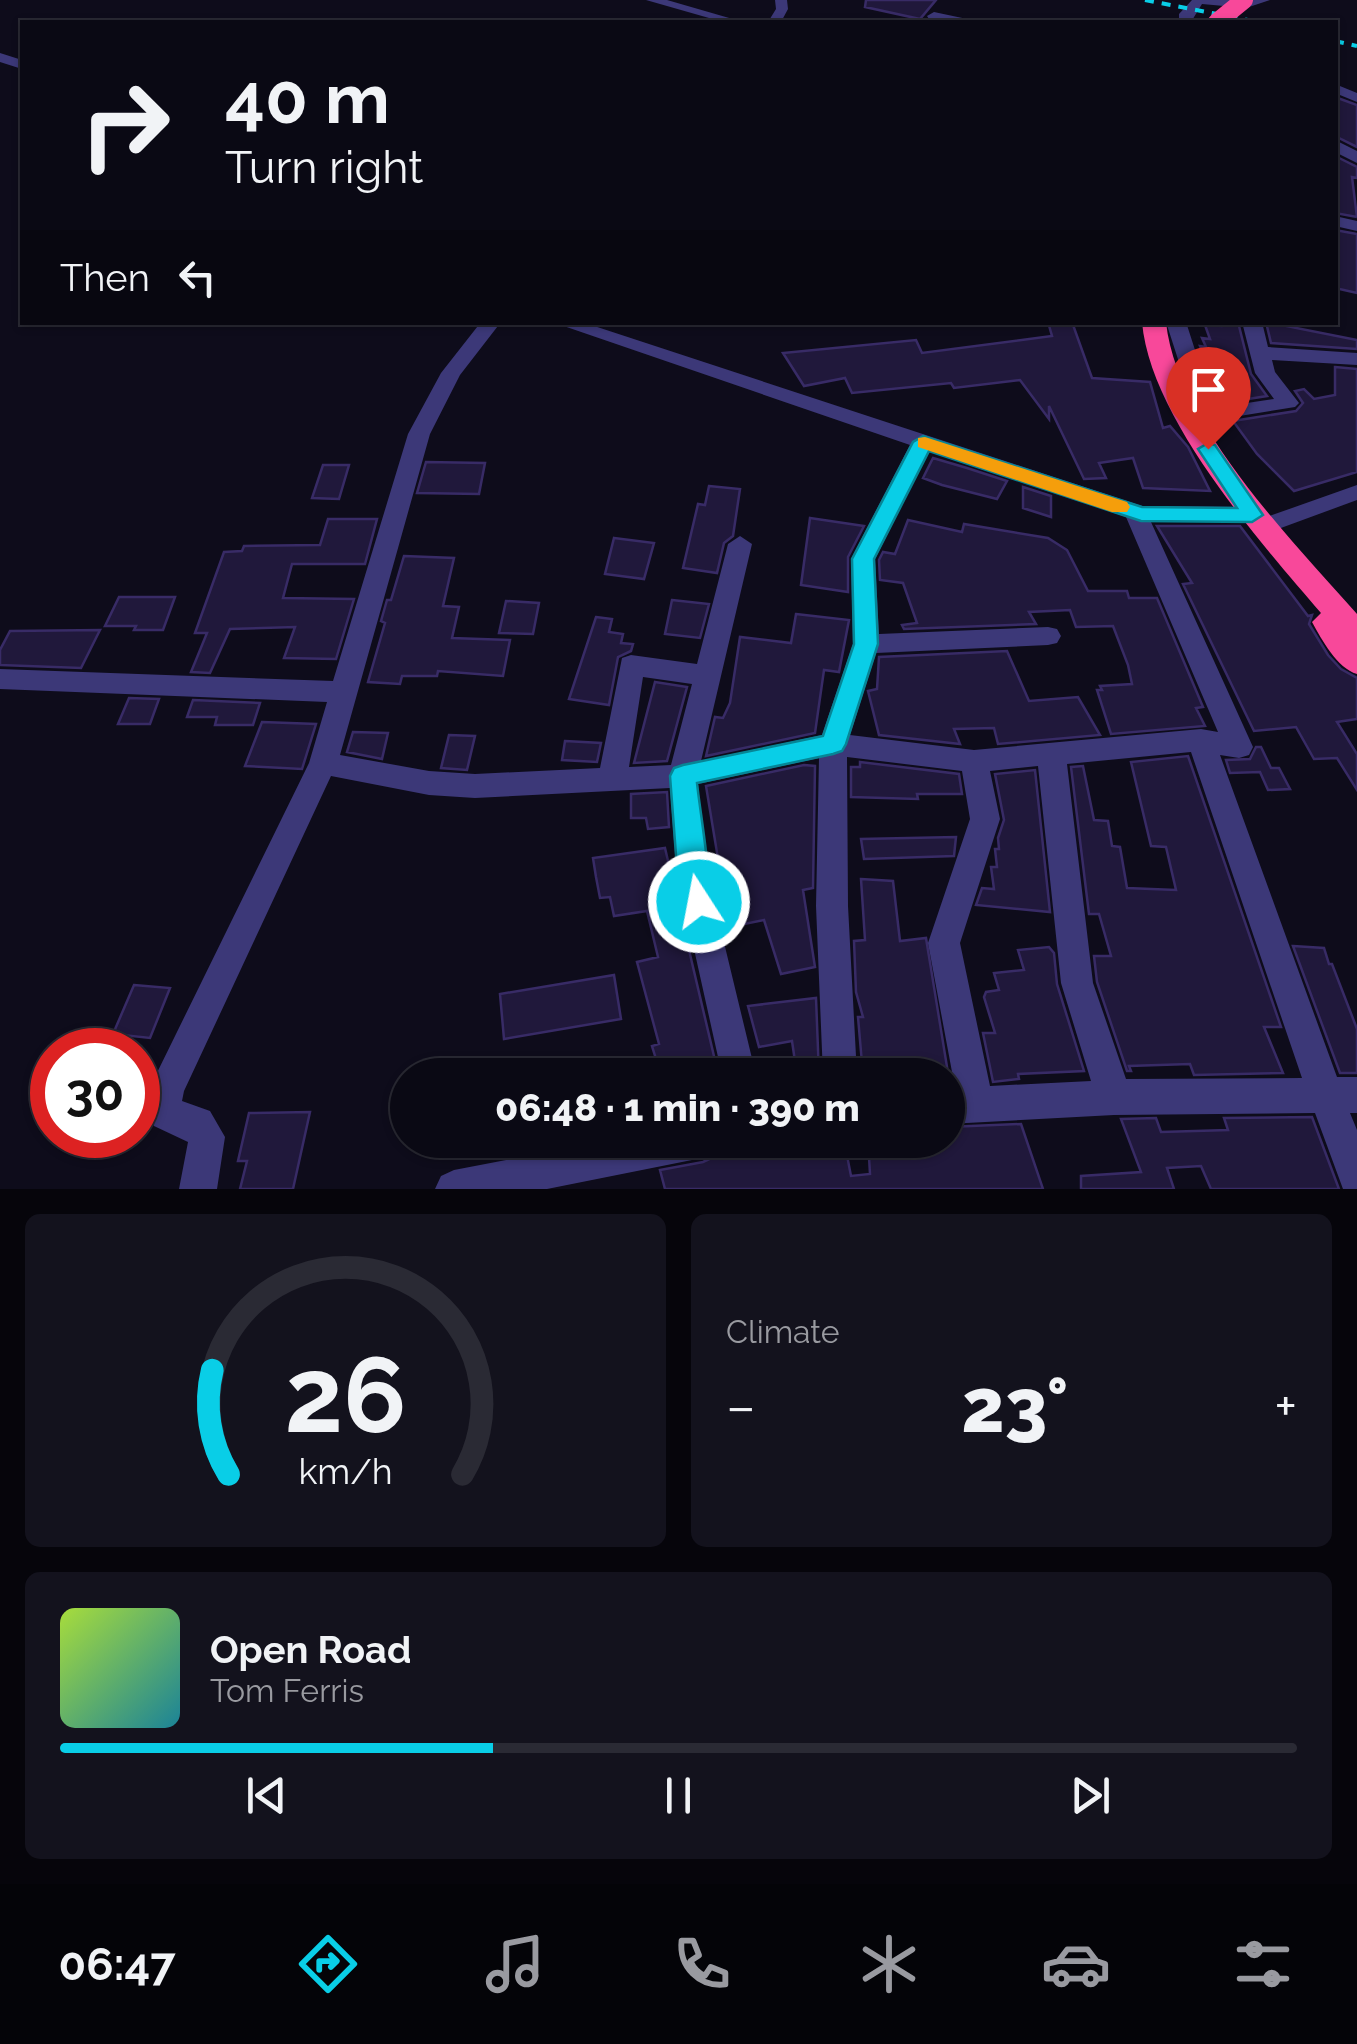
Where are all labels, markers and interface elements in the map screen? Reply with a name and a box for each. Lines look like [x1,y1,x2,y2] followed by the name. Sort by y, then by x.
[225,57,390,139] text: 40 m
[60,60,190,190] icon: right
[225,141,423,194] text: Turn right
[170,250,225,305] icon: left
[60,255,150,300] text: Then
[1166,347,1251,450] pin
[1181,362,1236,417] icon: arrive
[647,850,751,954] position arrow
[30,1028,160,1158] speed limit sign: 30
[495,1085,860,1130] text: 06:48 · 1 min · 390 m
[726,1313,840,1350] text: Climate
[285,1334,406,1456] text: 26
[961,1361,1068,1450] text: 23°
[726,1374,756,1439] text: −
[1274,1374,1297,1439] text: +
[298,1450,393,1492] text: km/h
[210,1627,411,1672] text: Open Road
[210,1672,364,1709] text: Tom Ferris
[239,1768,294,1823] icon: previous
[651,1768,706,1823] icon: pause
[1063,1768,1118,1823] icon: next
[293,1929,363,1999] icon: directions
[480,1929,550,1999] icon: music
[667,1929,737,1999] icon: phone
[854,1929,924,1999] icon: climate
[1041,1929,1111,1999] icon: car
[1228,1929,1298,1999] icon: filters
[59,1938,176,1991] text: 06:47

